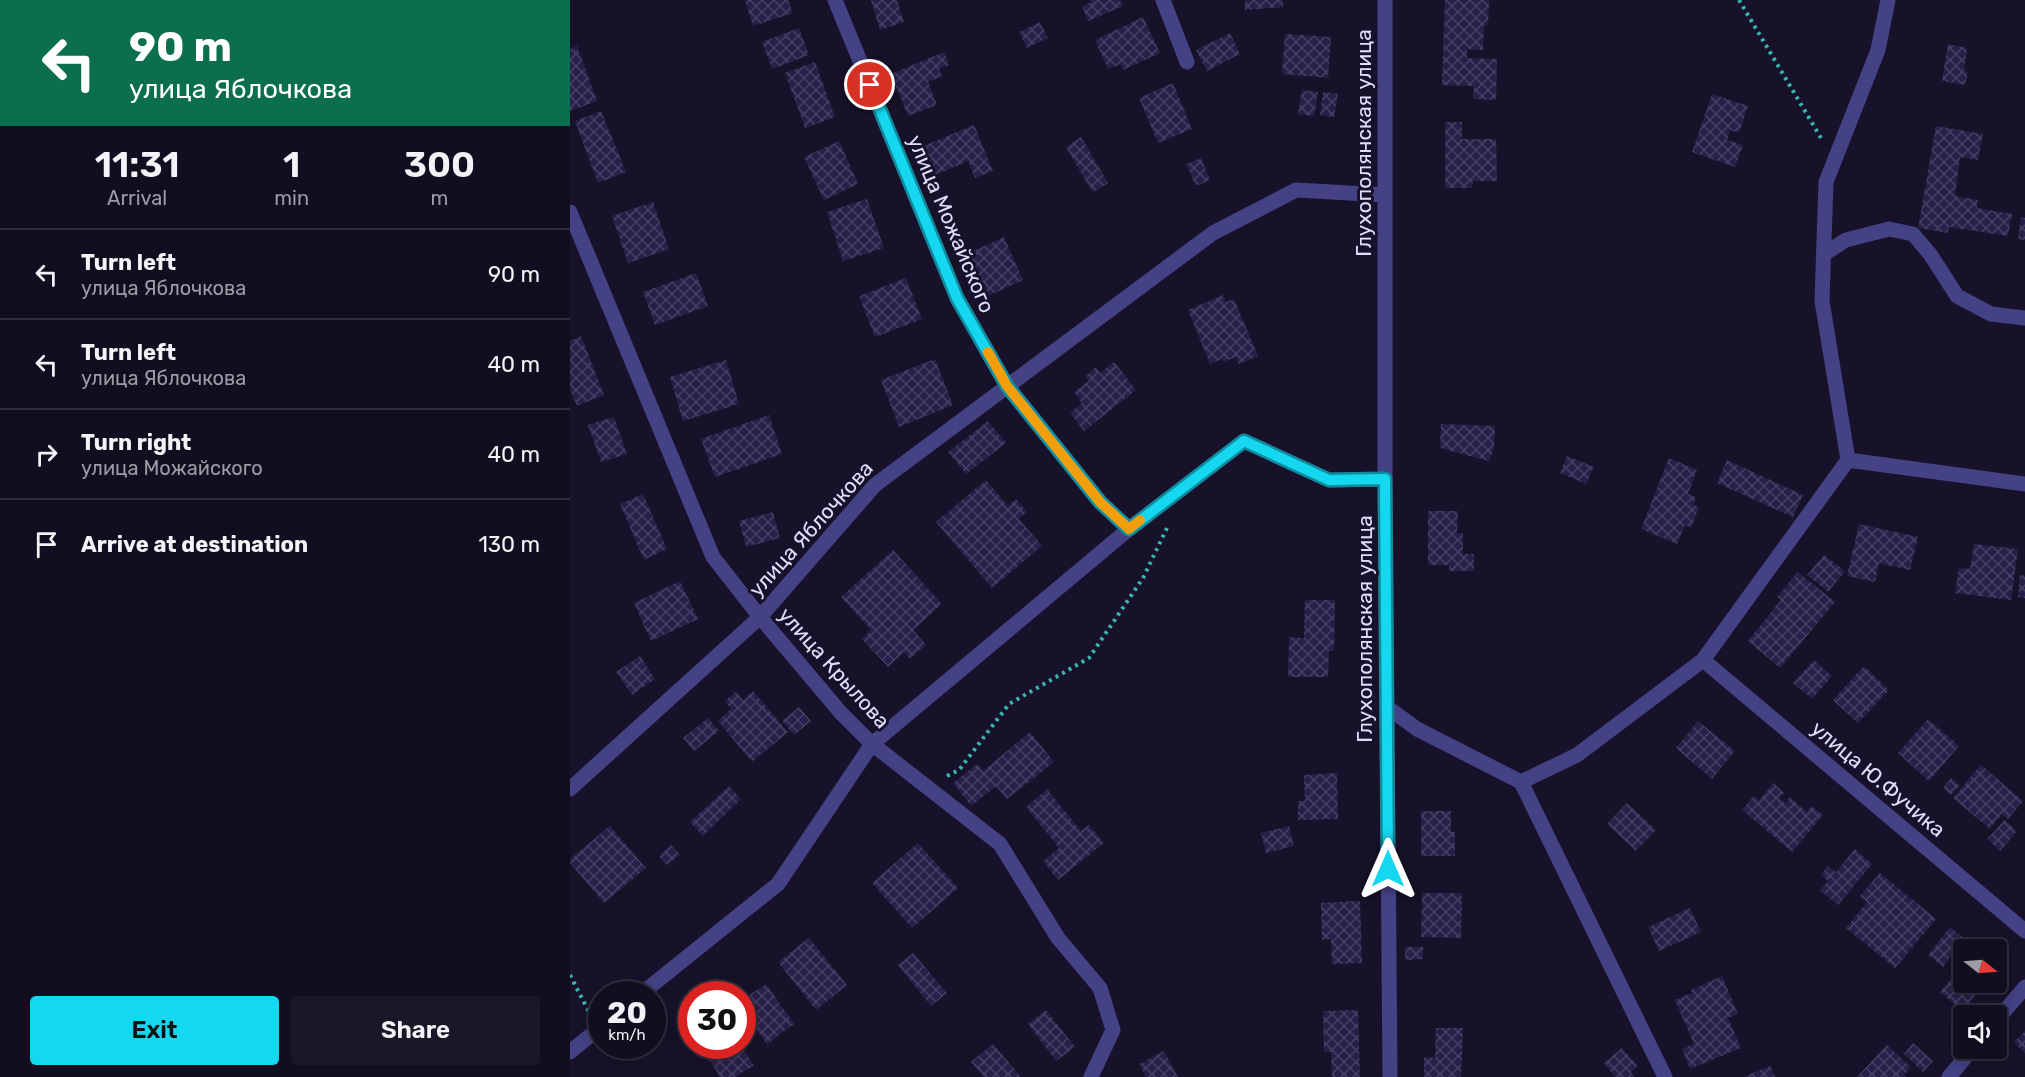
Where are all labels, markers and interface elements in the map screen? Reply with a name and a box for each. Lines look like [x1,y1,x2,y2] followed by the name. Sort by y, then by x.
[129,22,232,72] text: 90 m
[30,24,108,102] icon: left
[1351,29,1376,257] street label: Глухополянская улица
[844,59,895,110] pin
[853,68,886,101] icon: arrive
[129,73,352,105] text: улица Яблочкова
[903,131,1000,316] street label: улица Можайского
[95,143,179,186] text: 11:31
[283,143,300,186] text: 1
[404,143,475,186] text: 300
[107,186,167,210] text: Arrival
[274,186,309,210] text: min
[431,186,448,210] text: m
[81,249,176,276] text: Turn left
[30,258,63,291] icon: left
[488,261,540,288] text: 90 m
[81,276,246,300] text: улица Яблочкова
[81,339,176,366] text: Turn left
[30,348,63,381] icon: left
[487,351,540,378] text: 40 m
[81,366,246,390] text: улица Яблочкова
[81,429,191,456] text: Turn right
[30,438,63,471] icon: right
[487,441,540,468] text: 40 m
[81,456,263,480] text: улица Можайского
[743,456,878,602] street label: улица Яблочкова
[1352,515,1377,743] street label: Глухополянская улица
[30,528,63,561] icon: arrive
[81,531,308,558] text: Arrive at destination
[478,531,540,558] text: 130 m
[774,602,895,733] street label: улица Крылова
[1806,715,1950,842] street label: улица Ю.Фучика
[1356,837,1420,901] position arrow
[1953,939,2007,993] north arrow
[1953,939,2007,1059] map controls
[678,981,756,1059] speed limit sign: 30
[607,995,647,1031] text: 20
[30,996,279,1065] button: Exit
[291,996,540,1065] button: Share
[1953,1005,2007,1059] button: sound
[608,1026,646,1044] text: km/h

